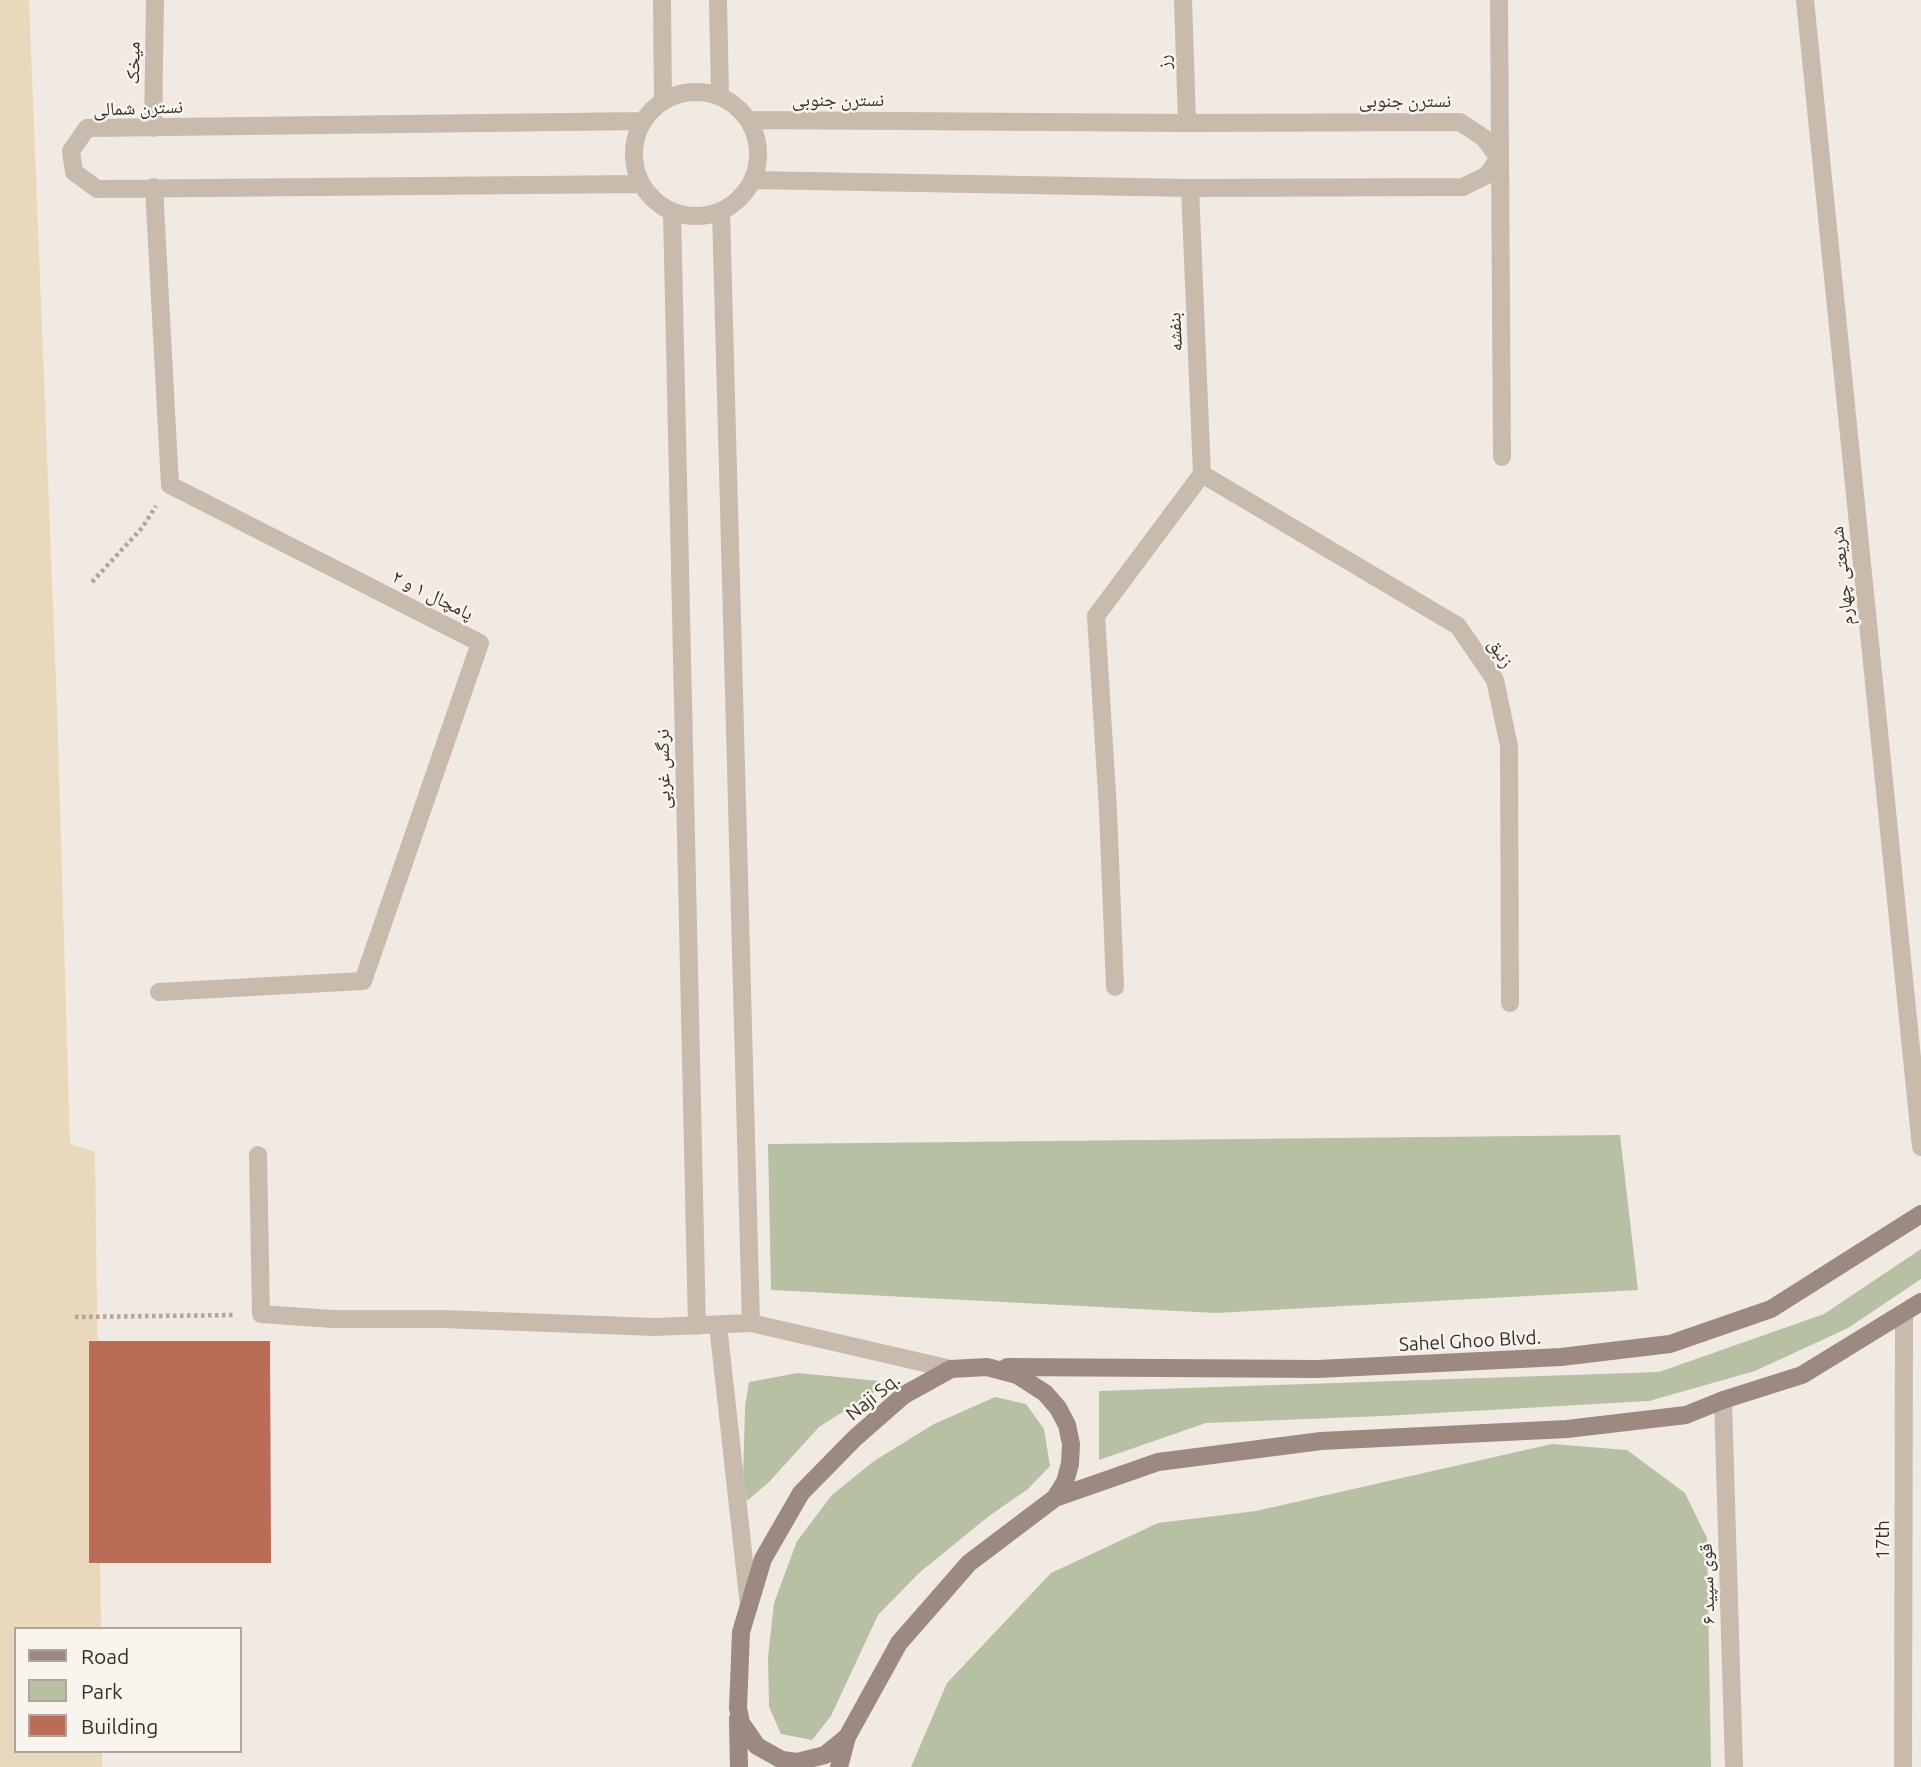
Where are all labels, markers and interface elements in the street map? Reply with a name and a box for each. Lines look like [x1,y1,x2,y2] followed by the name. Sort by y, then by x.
[121,41,145,85] street label: میخک
[1152,54,1176,70] street label: رز
[792,89,884,111] street label: نسترن جنوبی
[1359,90,1451,112] street label: نسترن جنوبی
[93,95,183,121] street label: نسترن شمالی
[1163,312,1187,352] street label: بنفشه
[1825,525,1859,627] street label: شریعتی چهارم
[389,565,477,625] street label: پامچال ۱ و ۲
[1483,634,1519,672] street label: زنبق
[651,729,675,809] street label: نرگس غربی
[1398,1326,1542,1356] street label: Sahel Ghoo Blvd.
[841,1368,905,1426] street label: Naji Sq.
[1872,1520,1894,1560] street label: 17th
[1694,1543,1720,1625] street label: قوی سپید ۶
[14,1627,242,1753] legend
[81,1644,129,1668] text: Road
[81,1679,123,1703] text: Park
[81,1714,158,1738] text: Building

